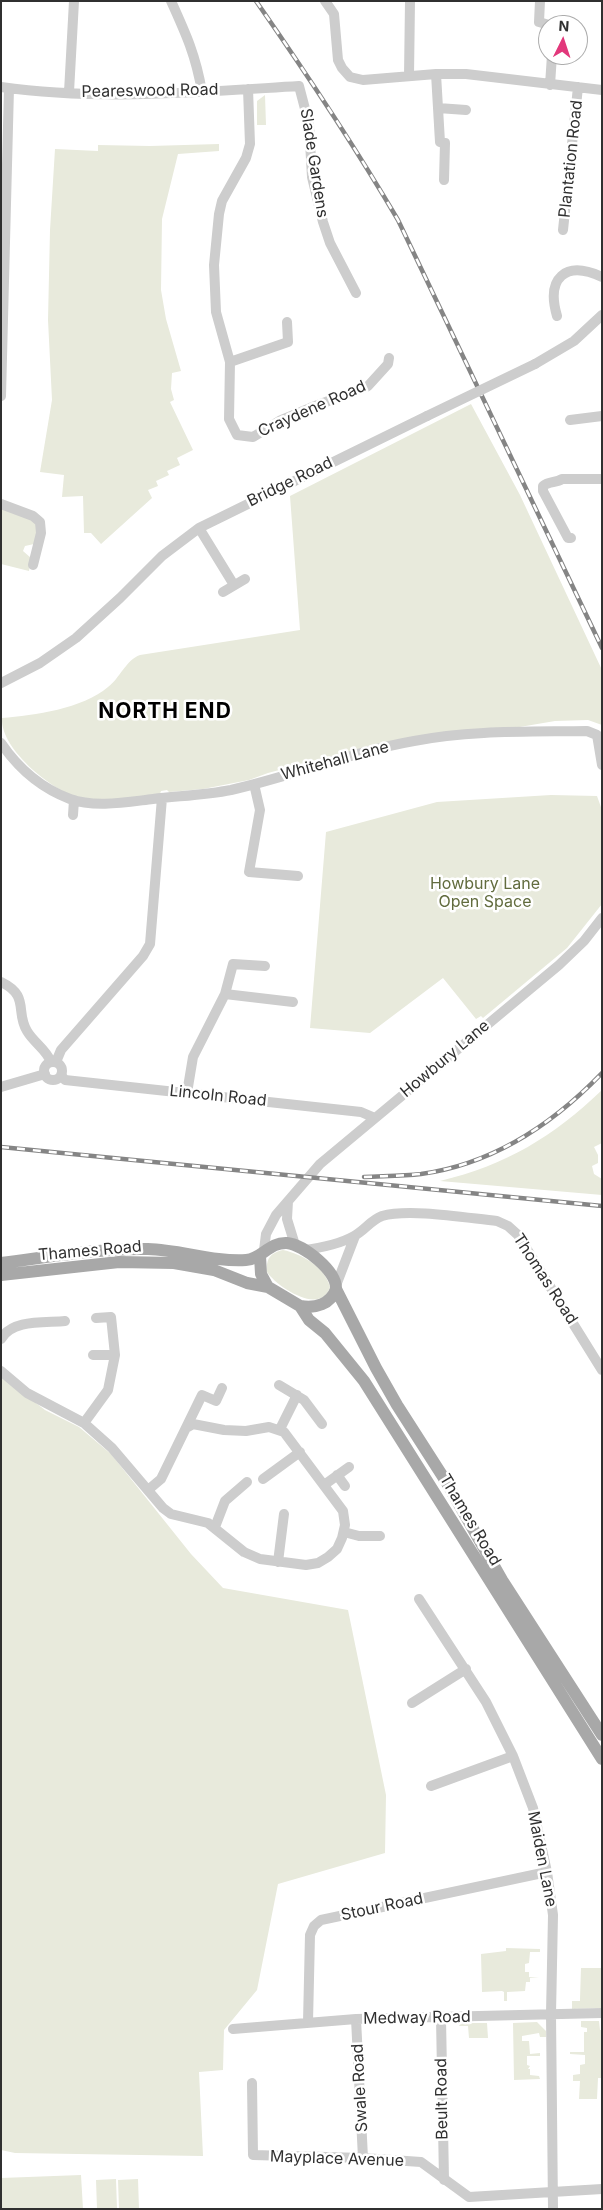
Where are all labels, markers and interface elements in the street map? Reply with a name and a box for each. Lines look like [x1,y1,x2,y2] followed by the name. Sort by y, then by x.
[538,15,588,65] north arrow
[558,17,570,34] text: N
[81,80,219,102] street label: Peareswood Road
[555,99,587,219] street label: Plantation Road
[296,107,332,219] street label: Slade Gardens
[255,377,369,441] street label: Craydene Road
[244,453,336,511] street label: Bridge Road
[97,699,233,725] district label: NORTH END
[279,737,391,785] street label: Whitehall Lane
[430,874,540,912] park label: Howbury Lane Open Space
[397,1016,493,1102] street label: Howbury Lane
[168,1081,268,1111] street label: Lincoln Road
[509,1230,581,1328] street label: Thomas Road
[38,1237,142,1265] street label: Thames Road
[435,1471,505,1569] street label: Thames Road
[523,1809,561,1909] street label: Maiden Lane
[339,1889,425,1925] street label: Stour Road
[363,2007,471,2029] street label: Medway Road
[348,2043,372,2133] street label: Swale Road
[432,2058,452,2140] street label: Beult Road
[270,2147,404,2171] street label: Mayplace Avenue

